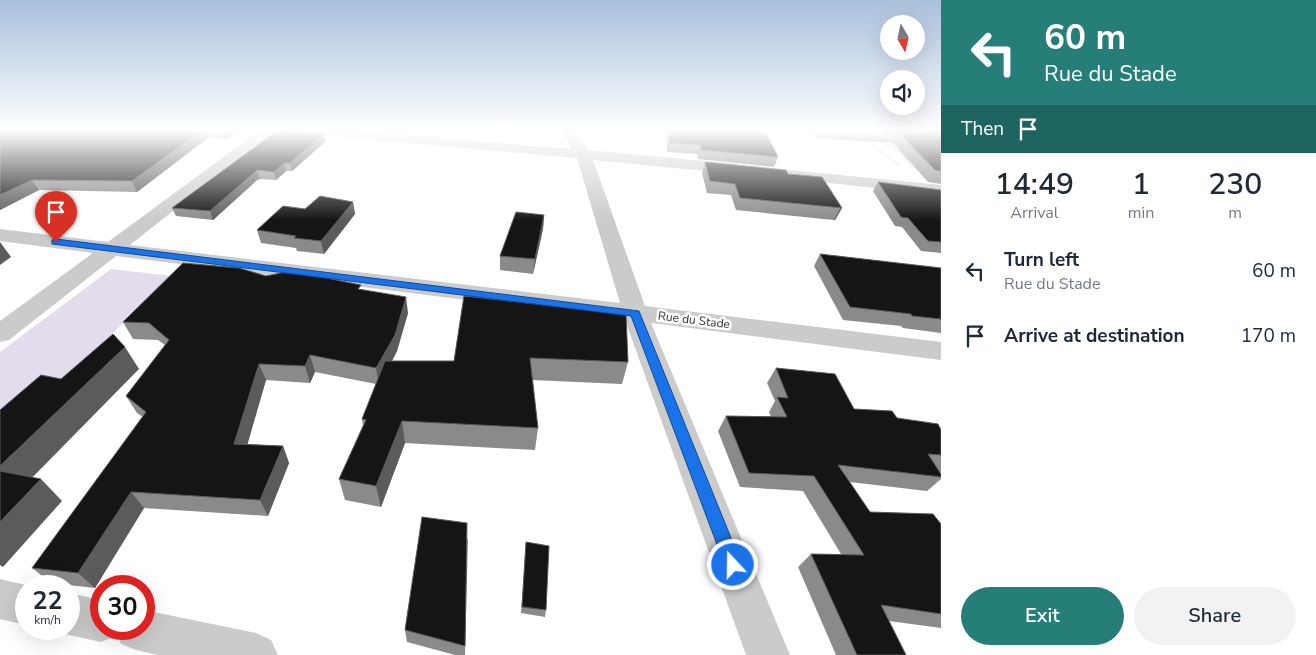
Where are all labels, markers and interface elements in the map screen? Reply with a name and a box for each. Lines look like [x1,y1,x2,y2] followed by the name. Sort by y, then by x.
[1044,14,1126,61] text: 60 m
[880,15,925,60] north arrow
[880,15,925,115] map controls
[961,20,1026,85] icon: left
[1044,59,1177,89] text: Rue du Stade
[880,70,925,115] button: sound
[1014,115,1042,143] icon: arrive
[961,116,1004,142] text: Then
[995,164,1074,205] text: 14:49
[1132,164,1150,205] text: 1
[1208,164,1262,205] text: 230
[35,191,77,242] pin
[42,198,70,226] icon: arrive
[1010,202,1058,224] text: Arrival
[1128,202,1154,224] text: min
[1228,202,1242,224] text: m
[1004,247,1079,273] text: Turn left
[961,257,989,285] icon: left
[1252,258,1296,284] text: 60 m
[1004,273,1100,295] text: Rue du Stade
[657,308,731,332] street label: Rue du Stade
[961,322,989,350] icon: arrive
[1004,323,1185,349] text: Arrive at destination
[1241,323,1296,349] text: 170 m
[706,538,758,590] position arrow
[90,575,155,640] speed limit sign: 30
[32,584,63,618] text: 22
[961,587,1124,645] button: Exit
[1134,587,1296,645] button: Share
[34,612,61,628] text: km/h

